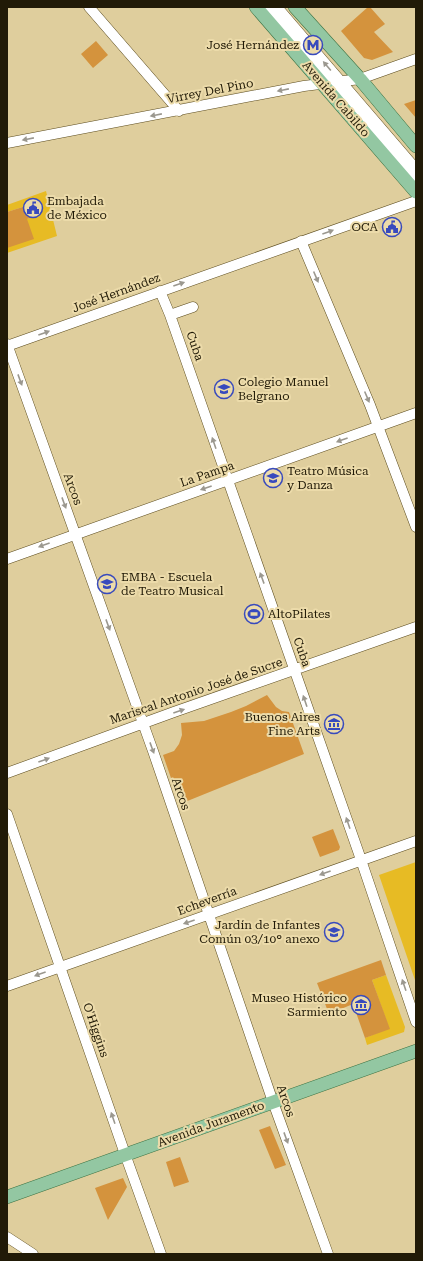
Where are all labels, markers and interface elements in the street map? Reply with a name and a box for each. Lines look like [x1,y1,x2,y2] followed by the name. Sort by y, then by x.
[302,34,324,56] metro station icon: José Hernández
[207,38,299,52] place label: José Hernández
[299,58,373,140] street label: Avenida Cabildo
[322,60,331,71] one-way arrow
[166,76,254,106] street label: Virrey Del Pino
[277,87,290,93] one-way arrow
[150,113,162,119] one-way arrow
[22,137,34,143] one-way arrow
[47,194,107,222] place label: Embajada de México
[22,197,44,219] public building icon: Embajada de México
[381,216,403,238] public building icon: OCA
[351,220,379,234] place label: OCA
[323,228,335,234] one-way arrow
[70,270,162,315] street label: José Hernández
[314,272,320,284] one-way arrow
[174,281,186,287] one-way arrow
[183,329,207,363] street label: Cuba
[38,330,50,336] one-way arrow
[18,375,24,387] one-way arrow
[238,375,329,403] place label: Colegio Manuel Belgrano
[213,378,235,400] school or university icon: Colegio Manuel Belgrano
[364,391,370,402] one-way arrow
[211,437,217,449] one-way arrow
[336,437,348,443] one-way arrow
[178,458,236,490] street label: La Pampa
[287,464,369,492] place label: Teatro Música y Danza
[262,467,284,489] school or university icon: Teatro Música y Danza
[61,471,85,507] street label: Arcos
[200,485,212,491] one-way arrow
[62,497,68,509] one-way arrow
[38,543,50,549] one-way arrow
[121,570,224,598] place label: EMBA - Escuela de Teatro Musical
[258,572,264,584] one-way arrow
[96,573,118,595] school or university icon: EMBA - Escuela de Teatro Musical
[243,603,265,625] sports icon: AltoPilates
[268,607,331,621] place label: AltoPilates
[105,620,111,632] one-way arrow
[290,635,314,669] street label: Cuba
[108,655,285,727] street label: Mariscal Antonio José de Sucre
[302,694,308,706] one-way arrow
[173,707,185,713] one-way arrow
[245,710,320,738] place label: Buenos Aires Fine Arts
[323,713,345,735] museum icon: Buenos Aires Fine Arts
[149,742,155,754] one-way arrow
[38,756,50,762] one-way arrow
[169,776,193,812] street label: Arcos
[345,817,351,829] one-way arrow
[318,871,330,877] one-way arrow
[175,884,239,918] street label: Echeverría
[199,918,320,946] place label: Jardín de Infantes Común 03/10° anexo
[183,919,195,925] one-way arrow
[323,921,345,943] school or university icon: Jardín de Infantes Común 03/10° anexo
[33,971,45,977] one-way arrow
[400,979,406,991] one-way arrow
[251,991,347,1019] place label: Museo Histórico Sarmiento
[350,994,372,1016] museum icon: Museo Histórico Sarmiento
[80,1001,112,1059] street label: O'Higgins
[274,1083,298,1119] street label: Arcos
[156,1098,266,1150] street label: Avenida Juramento
[109,1111,115,1123] one-way arrow
[284,1133,290,1145] one-way arrow

